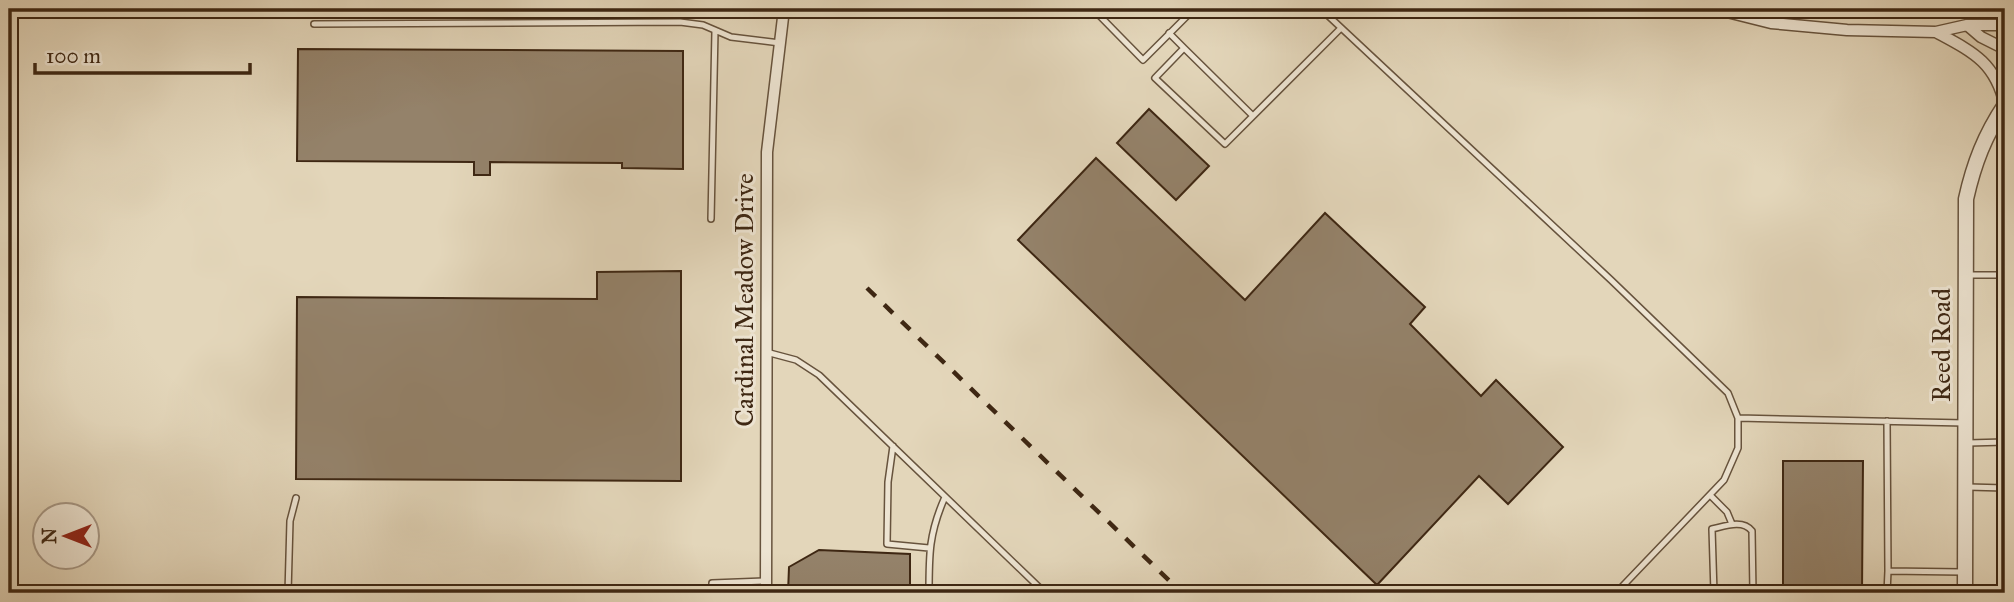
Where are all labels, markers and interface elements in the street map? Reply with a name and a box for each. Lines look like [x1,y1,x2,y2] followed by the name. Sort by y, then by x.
[35,32,250,76] scale bar
[46,43,101,69] text: 100 m
[728,173,760,427] street label: Cardinal Meadow Drive
[1925,288,1957,402] street label: Reed Road
[32,500,102,570] north arrow
[38,528,61,544] text: N

